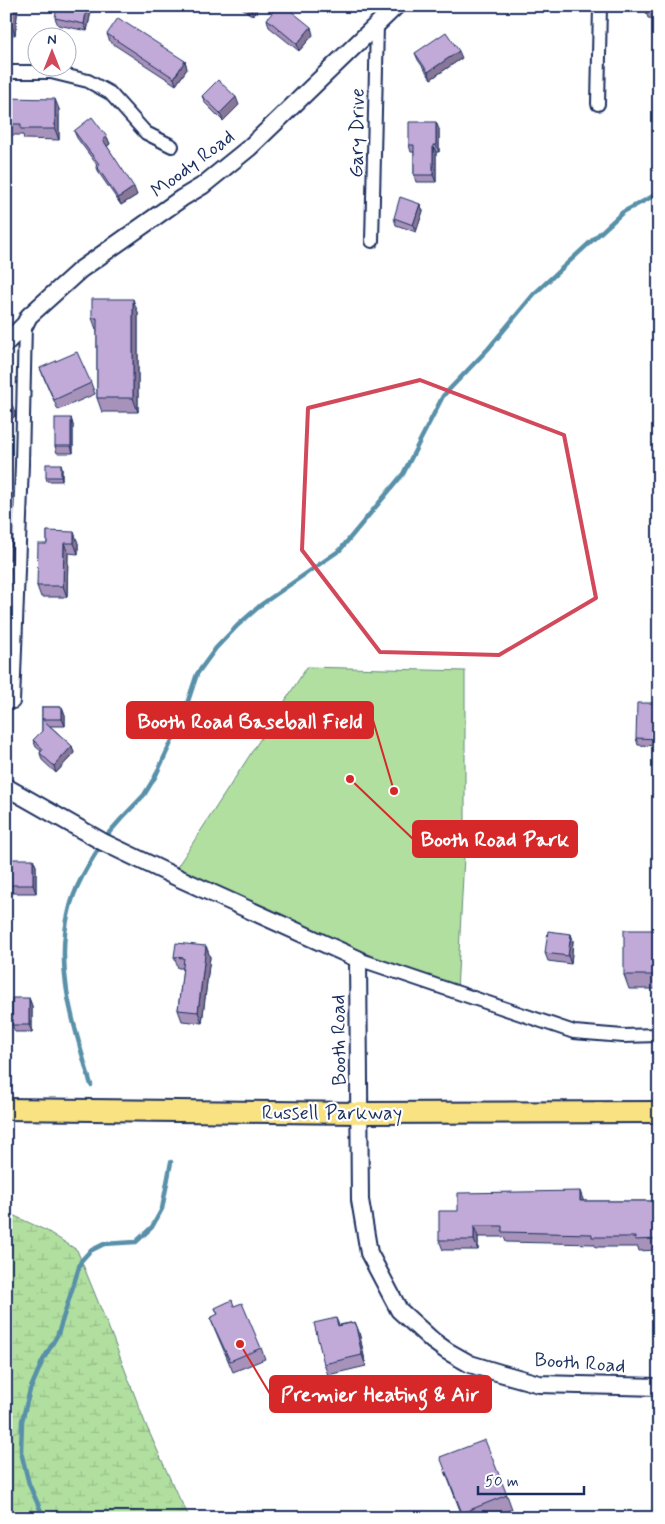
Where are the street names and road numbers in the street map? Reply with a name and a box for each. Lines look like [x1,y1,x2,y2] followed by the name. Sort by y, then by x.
[343,88,372,178] street label: Gary Drive
[145,124,240,205] street label: Moody Road
[325,994,354,1086] street label: Booth Road
[262,1100,402,1127] street label: Russell Parkway
[534,1347,626,1380] street label: Booth Road

